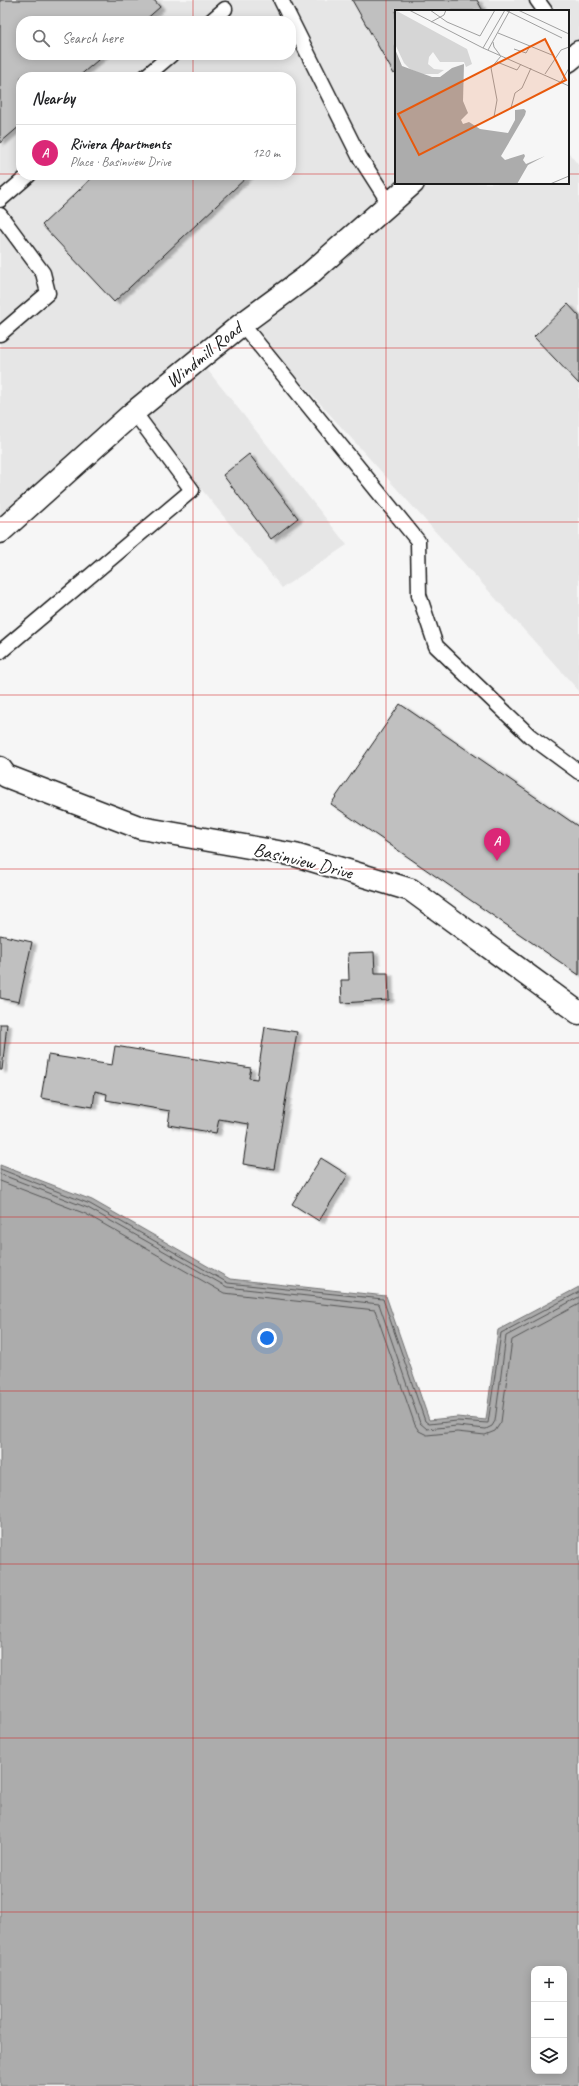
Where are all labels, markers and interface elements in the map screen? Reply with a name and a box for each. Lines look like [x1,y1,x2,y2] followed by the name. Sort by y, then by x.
[395,10,569,184] inset map
[16,16,296,60] search box
[30,27,52,49] icon: search
[62,29,123,48] text: Search here
[32,88,75,109] text: Nearby
[70,135,170,154] text: Riviera Apartments
[42,145,48,161] text: A
[252,145,280,161] text: 120 m
[70,154,171,170] text: Place · Basinview Drive
[161,315,249,393] street label: Windmill Road
[484,828,510,861] pin: A
[251,837,357,885] street label: Basinview Drive
[257,1328,277,1348] your location
[531,1966,567,2074] map controls
[531,1966,567,2002] button: +
[531,2002,567,2038] button: −
[531,2038,567,2074] button: layers

